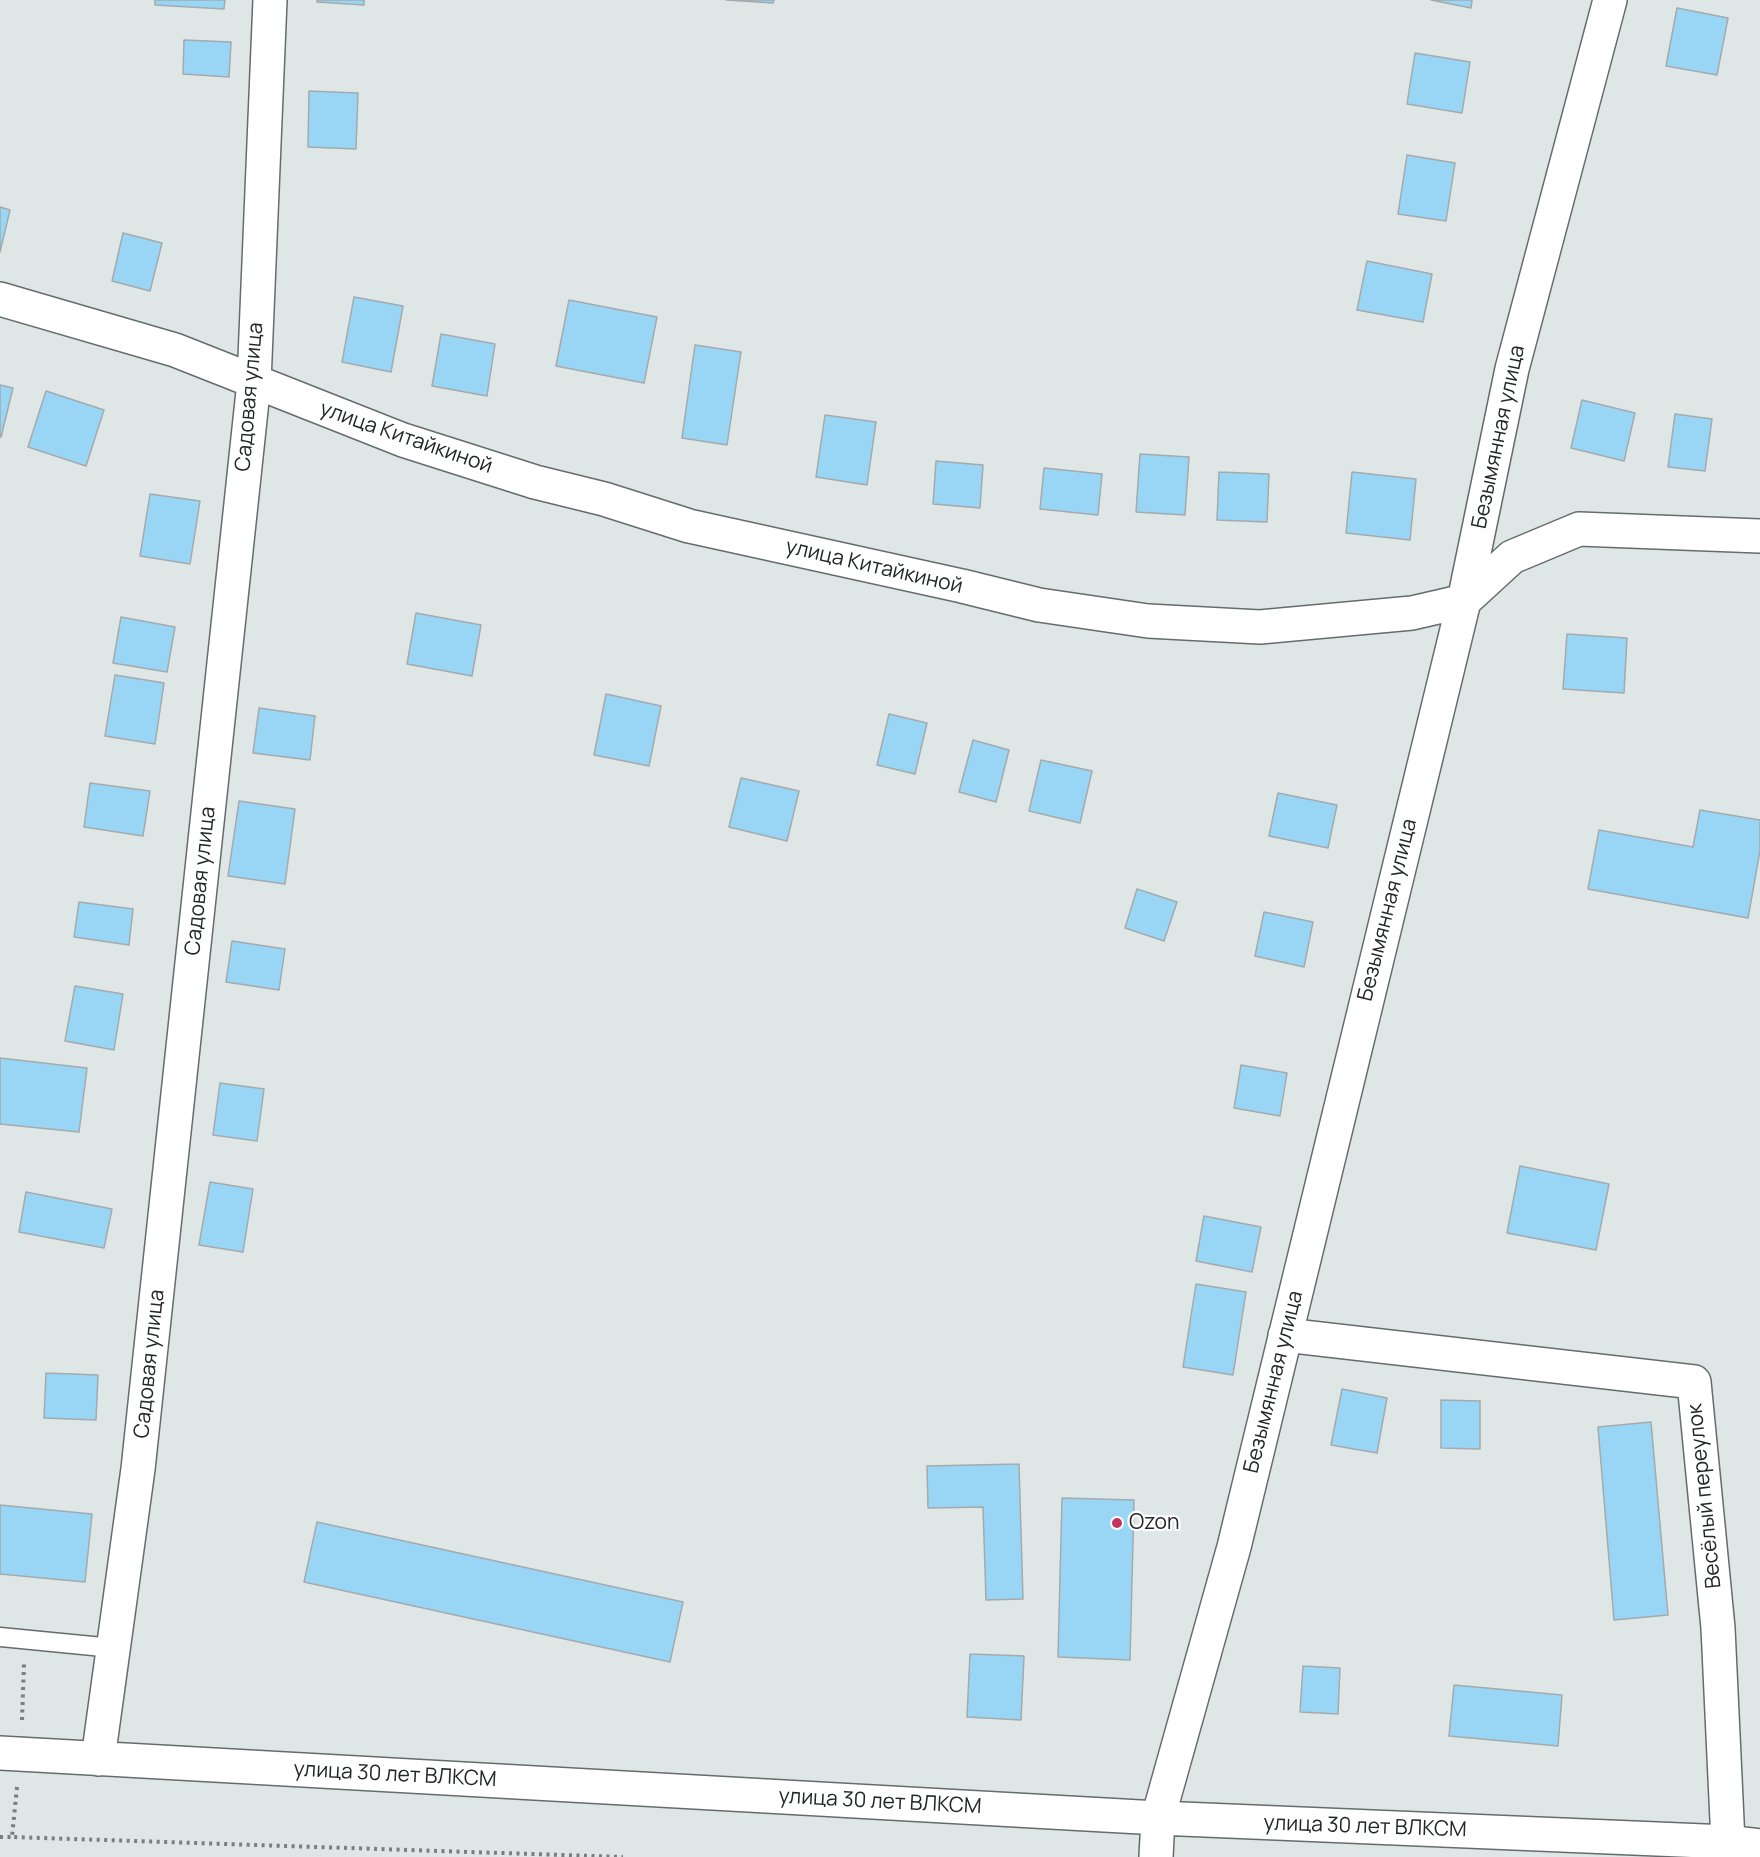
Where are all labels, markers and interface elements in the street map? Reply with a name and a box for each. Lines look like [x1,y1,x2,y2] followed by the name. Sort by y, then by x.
[231,321,269,473] street label: Садовая улица
[1467,343,1531,531] street label: Безымянная улица
[316,397,496,479] street label: улица Китайкиной
[783,534,965,600] street label: улица Китайкиной
[181,805,221,957] street label: Садовая улица
[1353,816,1423,1004] street label: Безымянная улица
[130,1288,170,1440] street label: Садовая улица
[1239,1288,1309,1476] street label: Безымянная улица
[1683,1402,1727,1590] street label: Весёлый переулок
[1129,1510,1179,1536] place label: Ozon
[1110,1516,1124,1530] marker: Ozon
[293,1757,497,1793] street label: улица 30 лет ВЛКСМ
[778,1784,982,1820] street label: улица 30 лет ВЛКСМ
[1263,1811,1467,1843] street label: улица 30 лет ВЛКСМ

